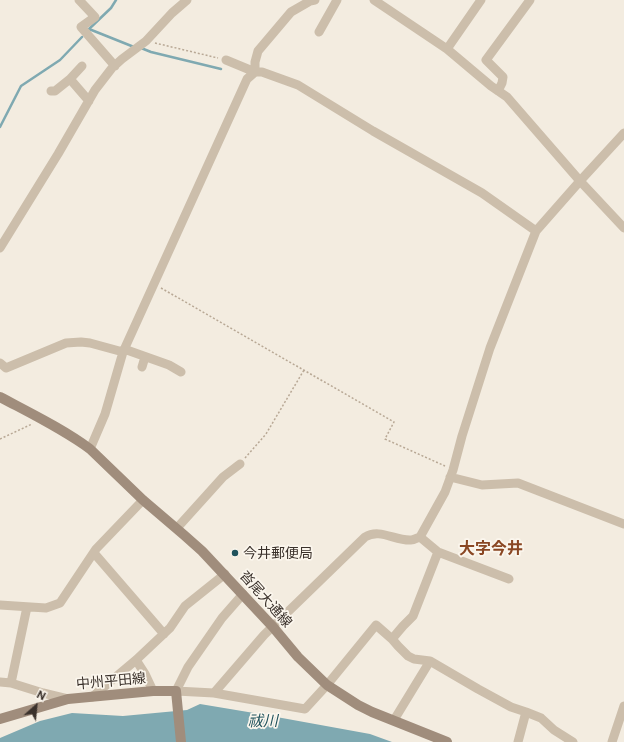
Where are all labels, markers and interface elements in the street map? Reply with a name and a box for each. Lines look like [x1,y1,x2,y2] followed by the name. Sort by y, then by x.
[459,539,523,559] district label: 大字今井
[243,545,313,561] place label: 今井郵便局
[230,548,240,558] marker: 今井郵便局
[236,567,296,631] street label: 沓尾大通線
[75,670,147,692] street label: 中州平田線
[16,686,56,726] north arrow
[35,687,48,703] text: N
[248,712,278,730] water label: 祓川

